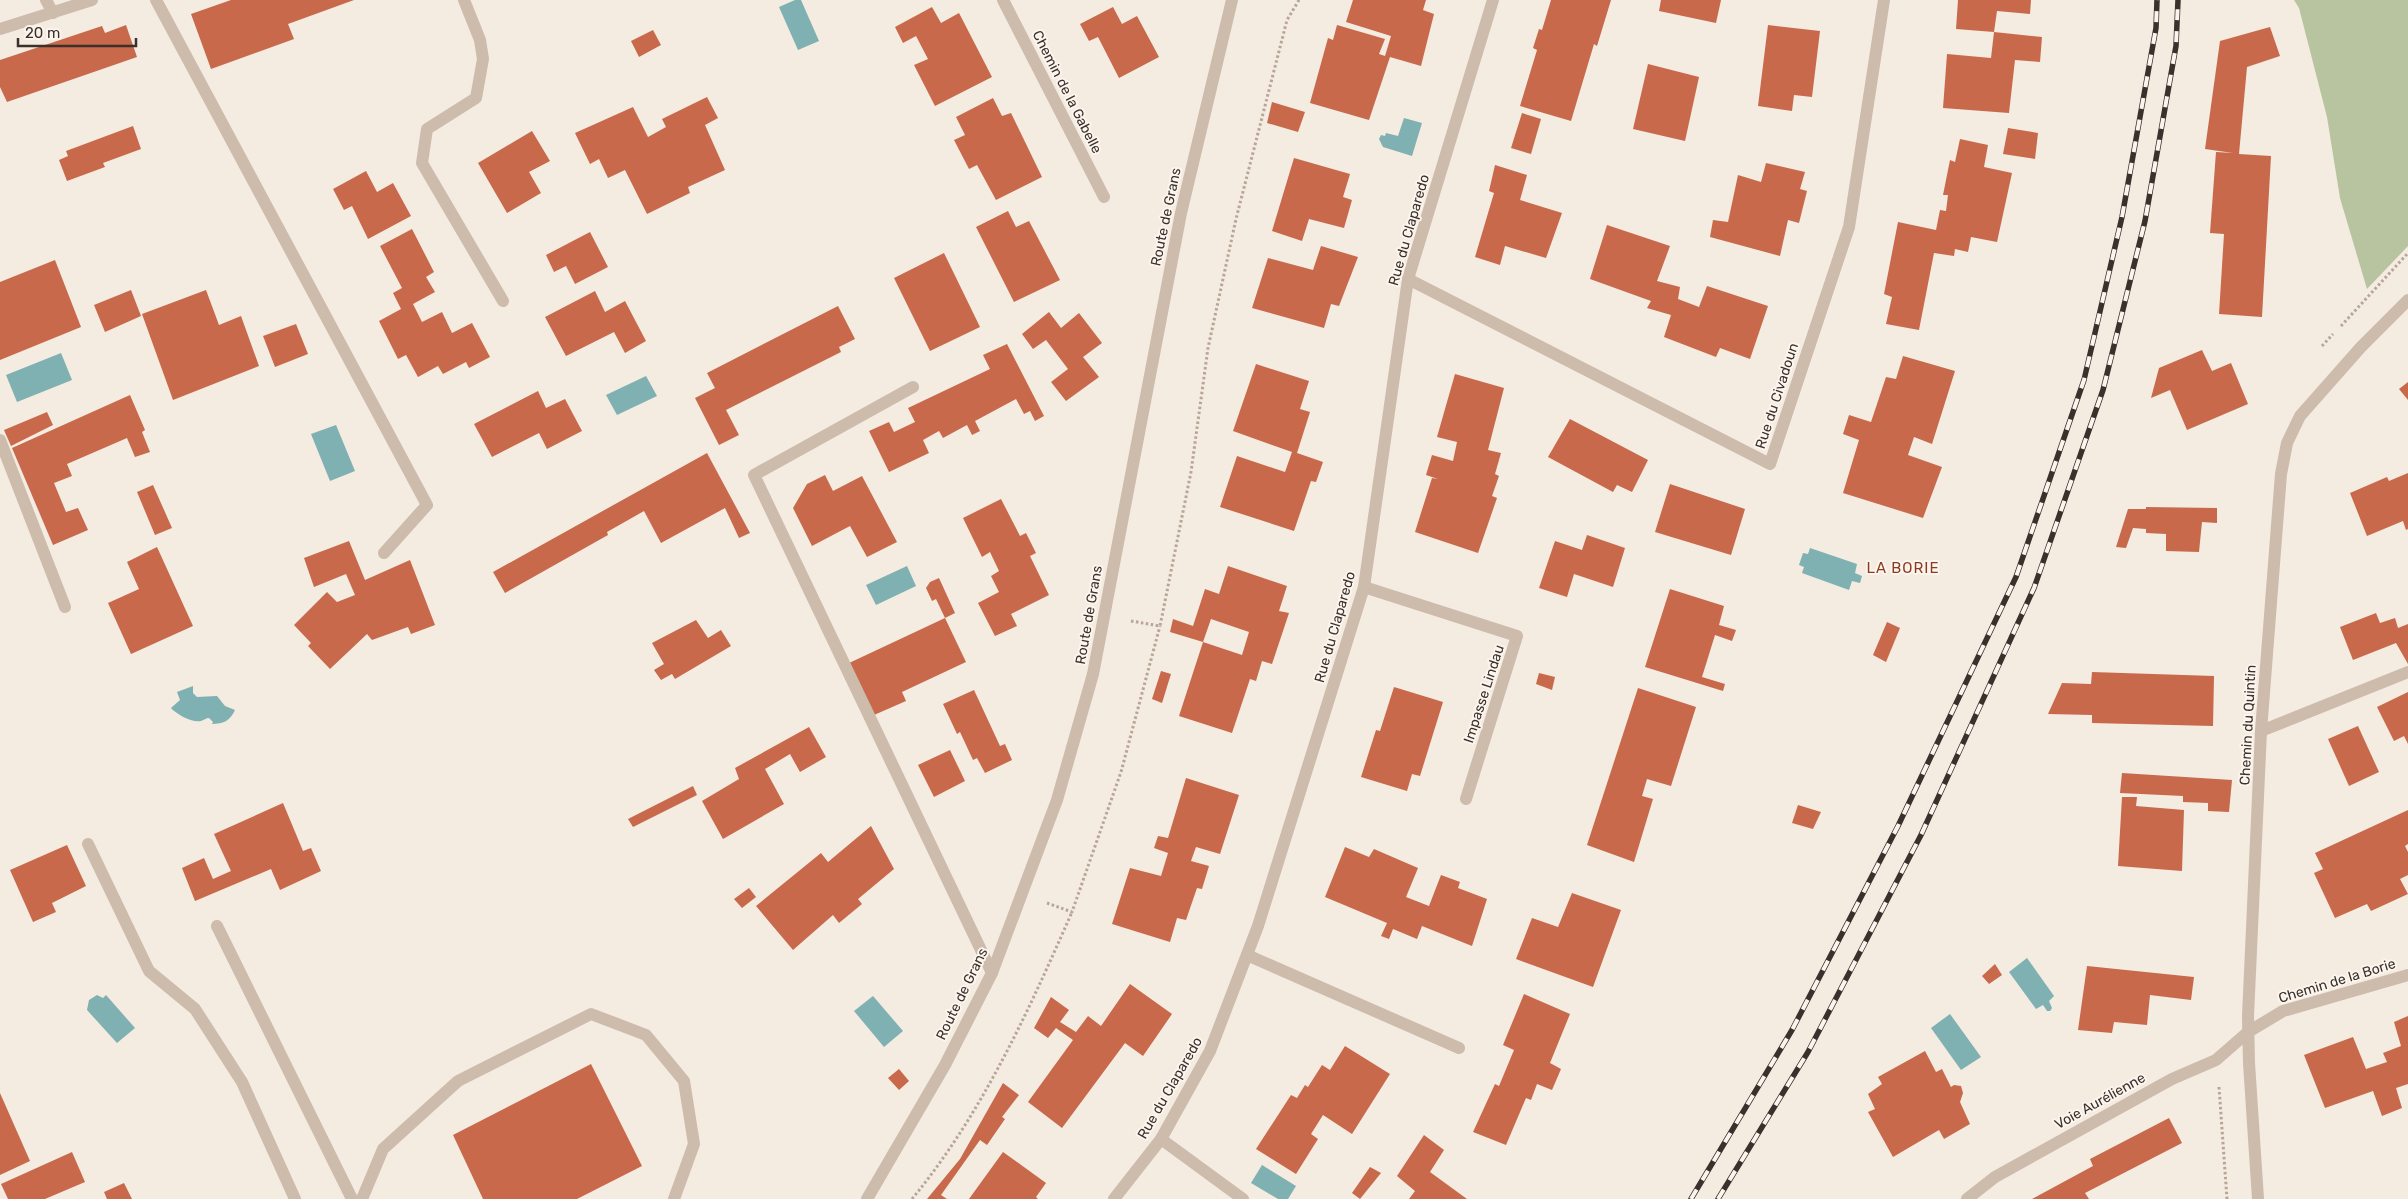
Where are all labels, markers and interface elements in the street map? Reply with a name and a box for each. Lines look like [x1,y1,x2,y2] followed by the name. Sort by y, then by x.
[18,15,135,47] scale bar
[25,24,60,42] text: 20 m
[1029,28,1105,156] street label: Chemin de la Gabelle
[1147,166,1185,268] street label: Route de Grans
[1385,172,1433,288] street label: Rue du Claparedo
[1752,341,1802,451] street label: Rue du Civadoun
[1867,559,1939,577] district label: LA BORIE
[1072,564,1106,666] street label: Route de Grans
[1311,569,1359,685] street label: Rue du Claparedo
[1460,643,1508,745] street label: Impasse Lindau
[2236,664,2260,786] street label: Chemin du Quintin
[932,945,992,1043] street label: Route de Grans
[2276,955,2398,1007] street label: Chemin de la Borie
[1134,1034,1206,1142] street label: Rue du Claparedo
[2052,1069,2148,1133] street label: Voie Aurélienne

